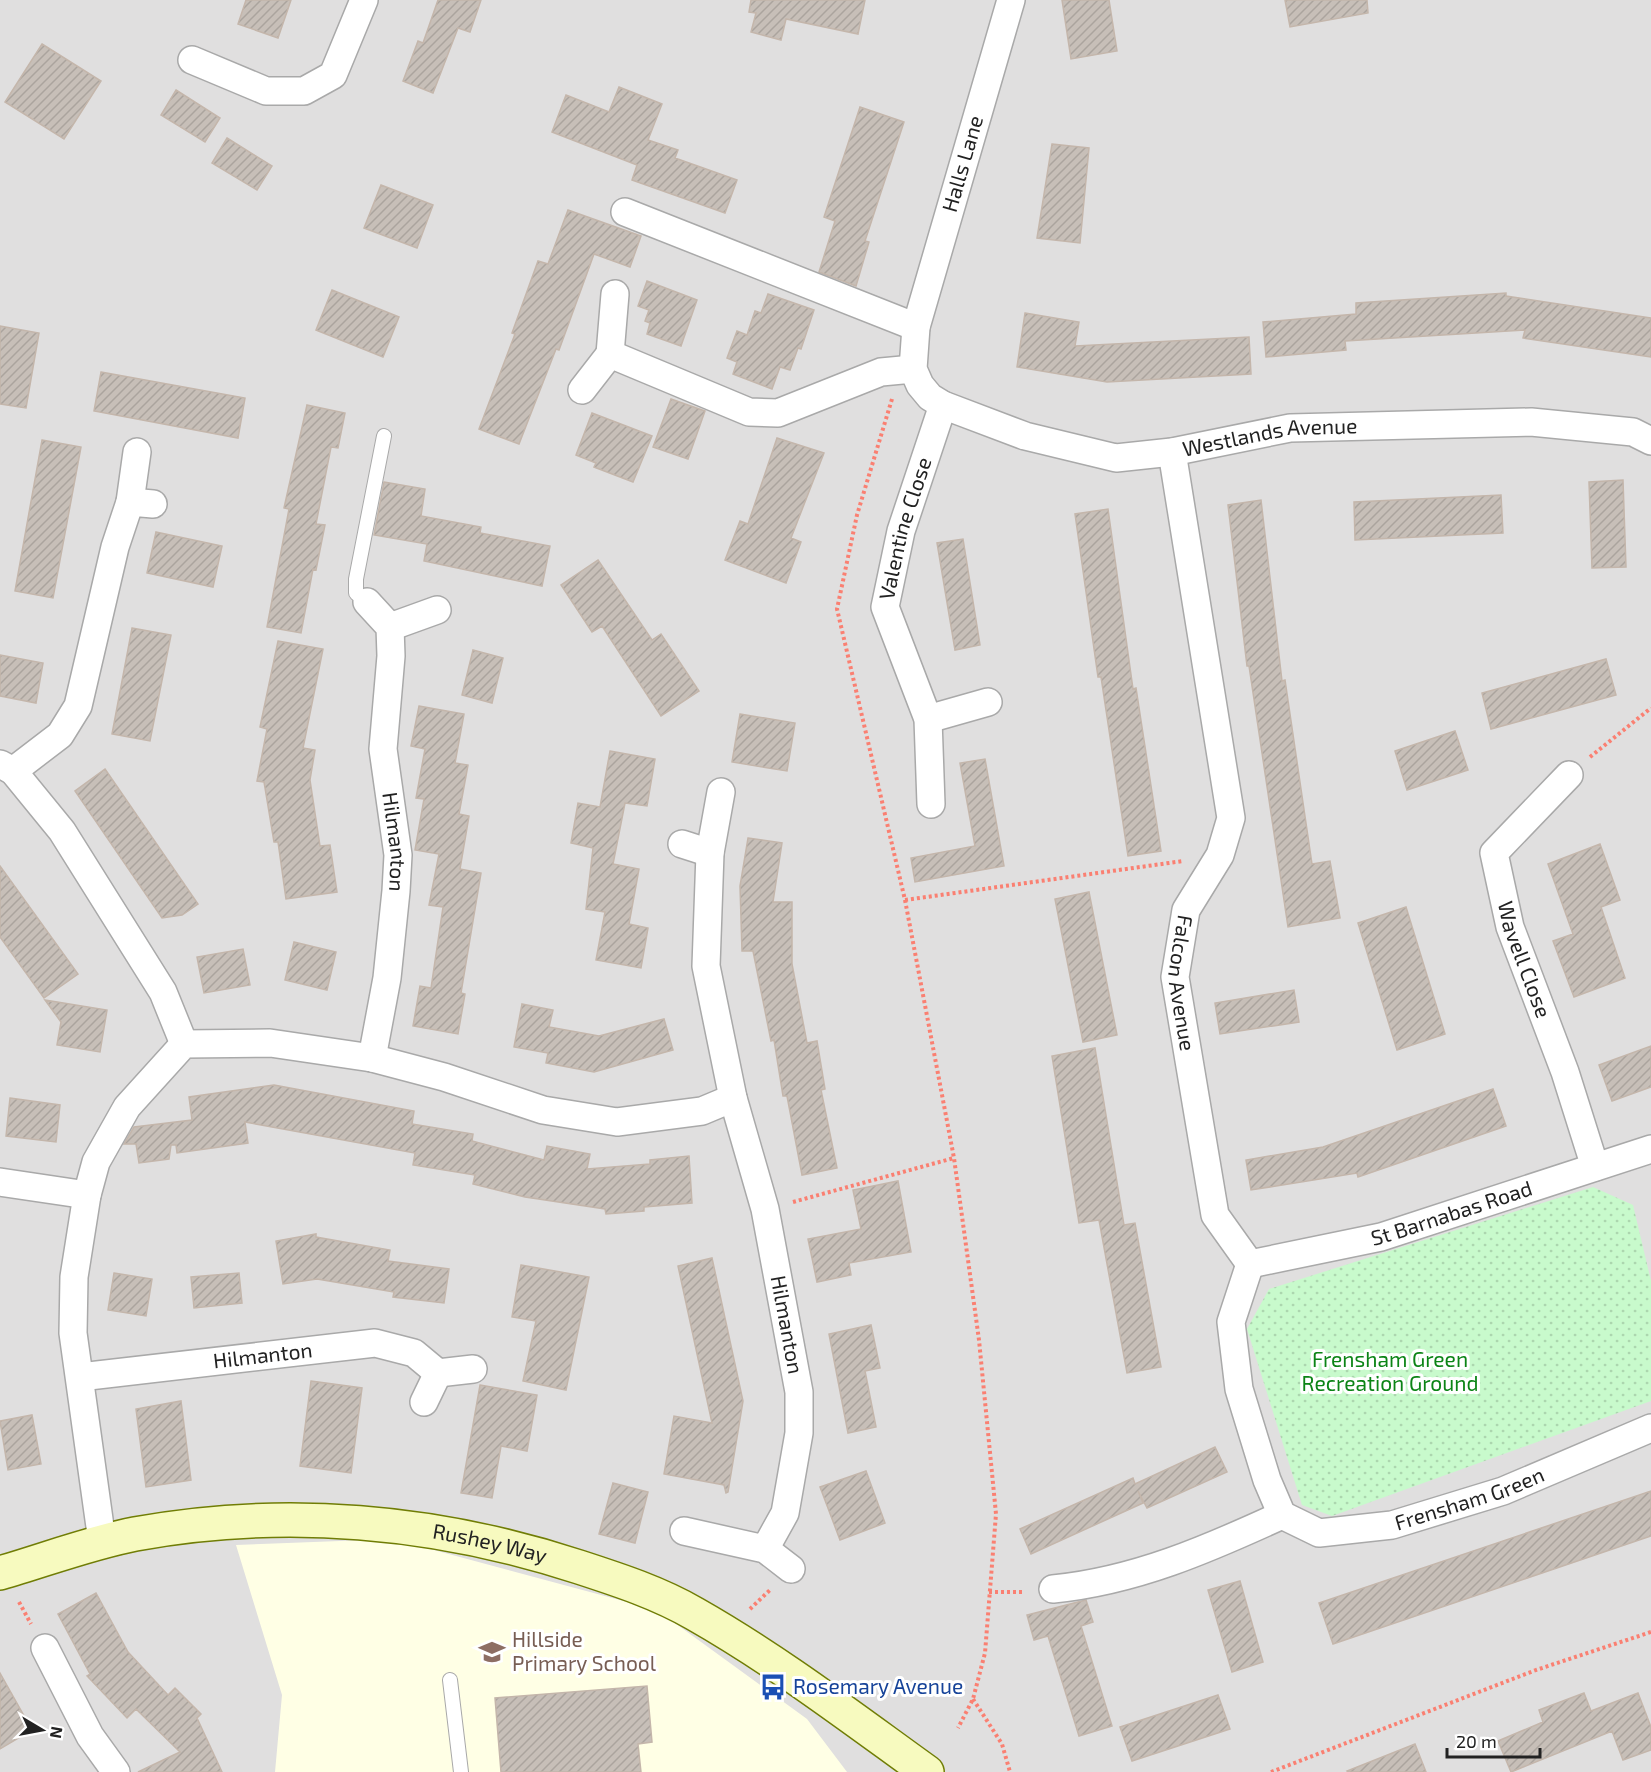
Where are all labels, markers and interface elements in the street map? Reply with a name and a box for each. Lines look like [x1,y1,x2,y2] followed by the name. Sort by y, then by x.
[936,112,987,215] street label: Halls Lane
[1180,412,1358,461] street label: Westlands Avenue
[873,454,936,602] street label: Valentine Close
[378,790,412,892] street label: Hilmanton
[1494,899,1557,1021] street label: Wavell Close
[1164,913,1201,1053] street label: Falcon Avenue
[1368,1175,1535,1250] street label: St Barnabas Road
[767,1273,809,1376] street label: Hilmanton
[212,1336,314,1373] street label: Hilmanton
[1302,1346,1478,1395] park label: Frensham Green Recreation Ground
[1391,1461,1547,1534] street label: Frensham Green
[431,1518,550,1567] street label: Rushey Way
[512,1626,657,1675] place label: Hillside Primary School
[477,1637,507,1667] school or university icon: Hillside Primary School
[758,1672,788,1702] bus stop icon: Rosemary Avenue
[793,1673,963,1698] place label: Rosemary Avenue
[12,1700,72,1760] north arrow
[1447,1721,1540,1759] scale bar
[47,1725,68,1740] text: N
[1456,1730,1497,1752] text: 20 m

